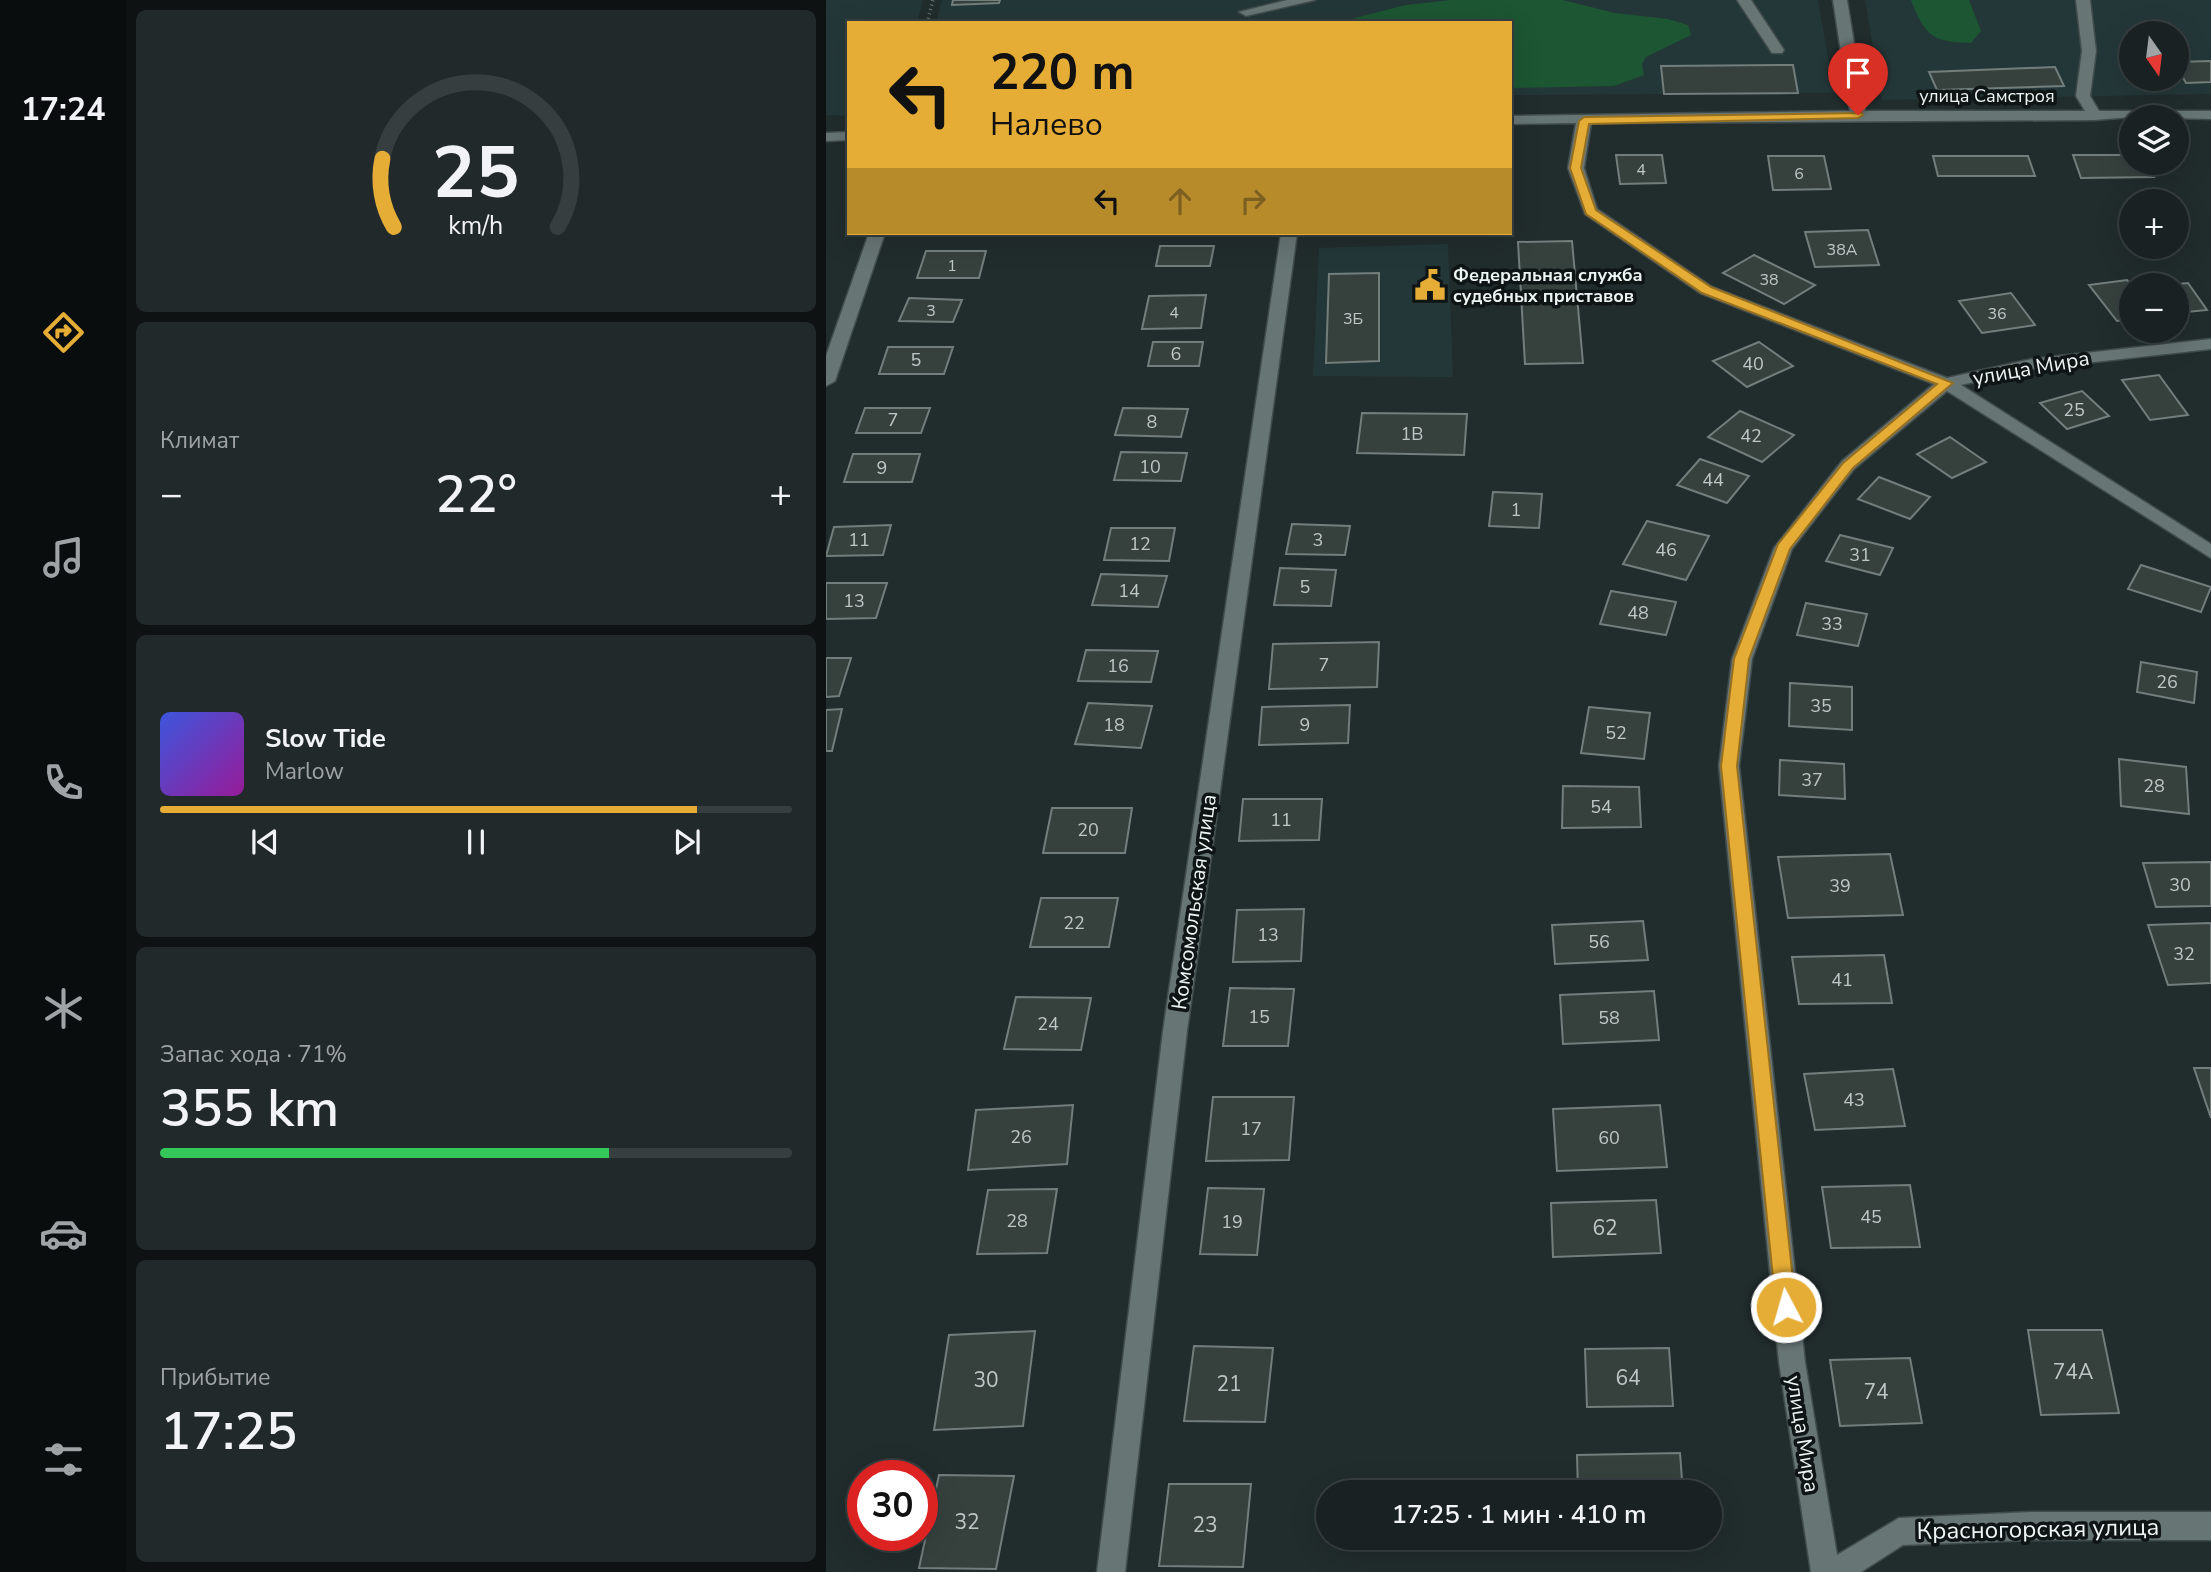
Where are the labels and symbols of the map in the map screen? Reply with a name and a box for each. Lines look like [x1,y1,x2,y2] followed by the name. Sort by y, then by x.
[2119,21,2189,91] north arrow
[1828,43,1888,115] pin
[1919,84,2055,108] street label: улица Самстроя
[1636,159,1646,181] house number: 4
[1794,163,1804,185] house number: 6
[1827,239,1858,261] house number: 38А
[947,255,957,277] house number: 1
[1453,263,1643,308] place label: Федеральная служба судебных приставов
[1413,268,1447,302] public building icon: Федеральная служба судебных приставов
[1759,269,1779,291] house number: 38
[926,300,936,322] house number: 3
[1169,302,1179,324] house number: 4
[1987,303,2007,325] house number: 36
[1343,308,1363,330] house number: 3Б
[1171,342,1181,366] house number: 6
[1970,344,2092,392] street label: улица Мира
[911,348,921,372] house number: 5
[1742,352,1764,376] house number: 40
[2063,398,2085,422] house number: 25
[888,408,898,432] house number: 7
[1147,410,1157,434] house number: 8
[1401,422,1423,446] house number: 1В
[1740,424,1762,448] house number: 42
[1139,455,1161,479] house number: 10
[877,456,887,480] house number: 9
[1702,468,1724,492] house number: 44
[1511,498,1521,522] house number: 1
[848,528,870,552] house number: 11
[1313,528,1323,552] house number: 3
[1129,532,1151,556] house number: 12
[1655,538,1677,562] house number: 46
[1849,543,1871,567] house number: 31
[1300,575,1310,599] house number: 5
[1118,579,1140,603] house number: 14
[843,589,865,613] house number: 13
[1627,601,1649,625] house number: 48
[1821,612,1843,636] house number: 33
[1319,653,1329,677] house number: 7
[1107,654,1129,678] house number: 16
[2156,670,2178,694] house number: 26
[1810,694,1832,718] house number: 35
[1103,713,1125,737] house number: 18
[1300,713,1310,737] house number: 9
[1605,721,1627,745] house number: 52
[1801,768,1823,792] house number: 37
[2143,774,2165,798] house number: 28
[1165,792,1223,1012] street label: Комсомольская улица
[1590,795,1612,819] house number: 54
[1270,808,1292,832] house number: 11
[1077,818,1099,842] house number: 20
[2169,873,2191,897] house number: 30
[1829,874,1851,898] house number: 39
[1063,911,1085,935] house number: 22
[1257,923,1279,947] house number: 13
[1588,930,1610,954] house number: 56
[2173,942,2195,966] house number: 32
[1831,968,1853,992] house number: 41
[1248,1005,1270,1029] house number: 15
[1598,1006,1620,1030] house number: 58
[1037,1012,1059,1036] house number: 24
[1843,1088,1865,1112] house number: 43
[1240,1117,1262,1141] house number: 17
[1010,1125,1032,1149] house number: 26
[1598,1126,1620,1150] house number: 60
[1860,1205,1882,1229] house number: 45
[1006,1209,1028,1233] house number: 28
[1221,1210,1243,1234] house number: 19
[1592,1214,1618,1242] house number: 62
[1749,1270,1823,1344] position arrow
[2053,1358,2093,1386] house number: 74А
[1615,1364,1641,1392] house number: 64
[973,1366,999,1394] house number: 30
[1216,1370,1242,1398] house number: 21
[1780,1374,1826,1494] street label: улица Мира
[1863,1378,1889,1406] house number: 74
[847,1460,938,1551] speed limit sign: 30
[954,1508,980,1536] house number: 32
[1192,1511,1218,1539] house number: 23
[1916,1511,2160,1547] street label: Красногорская улица

